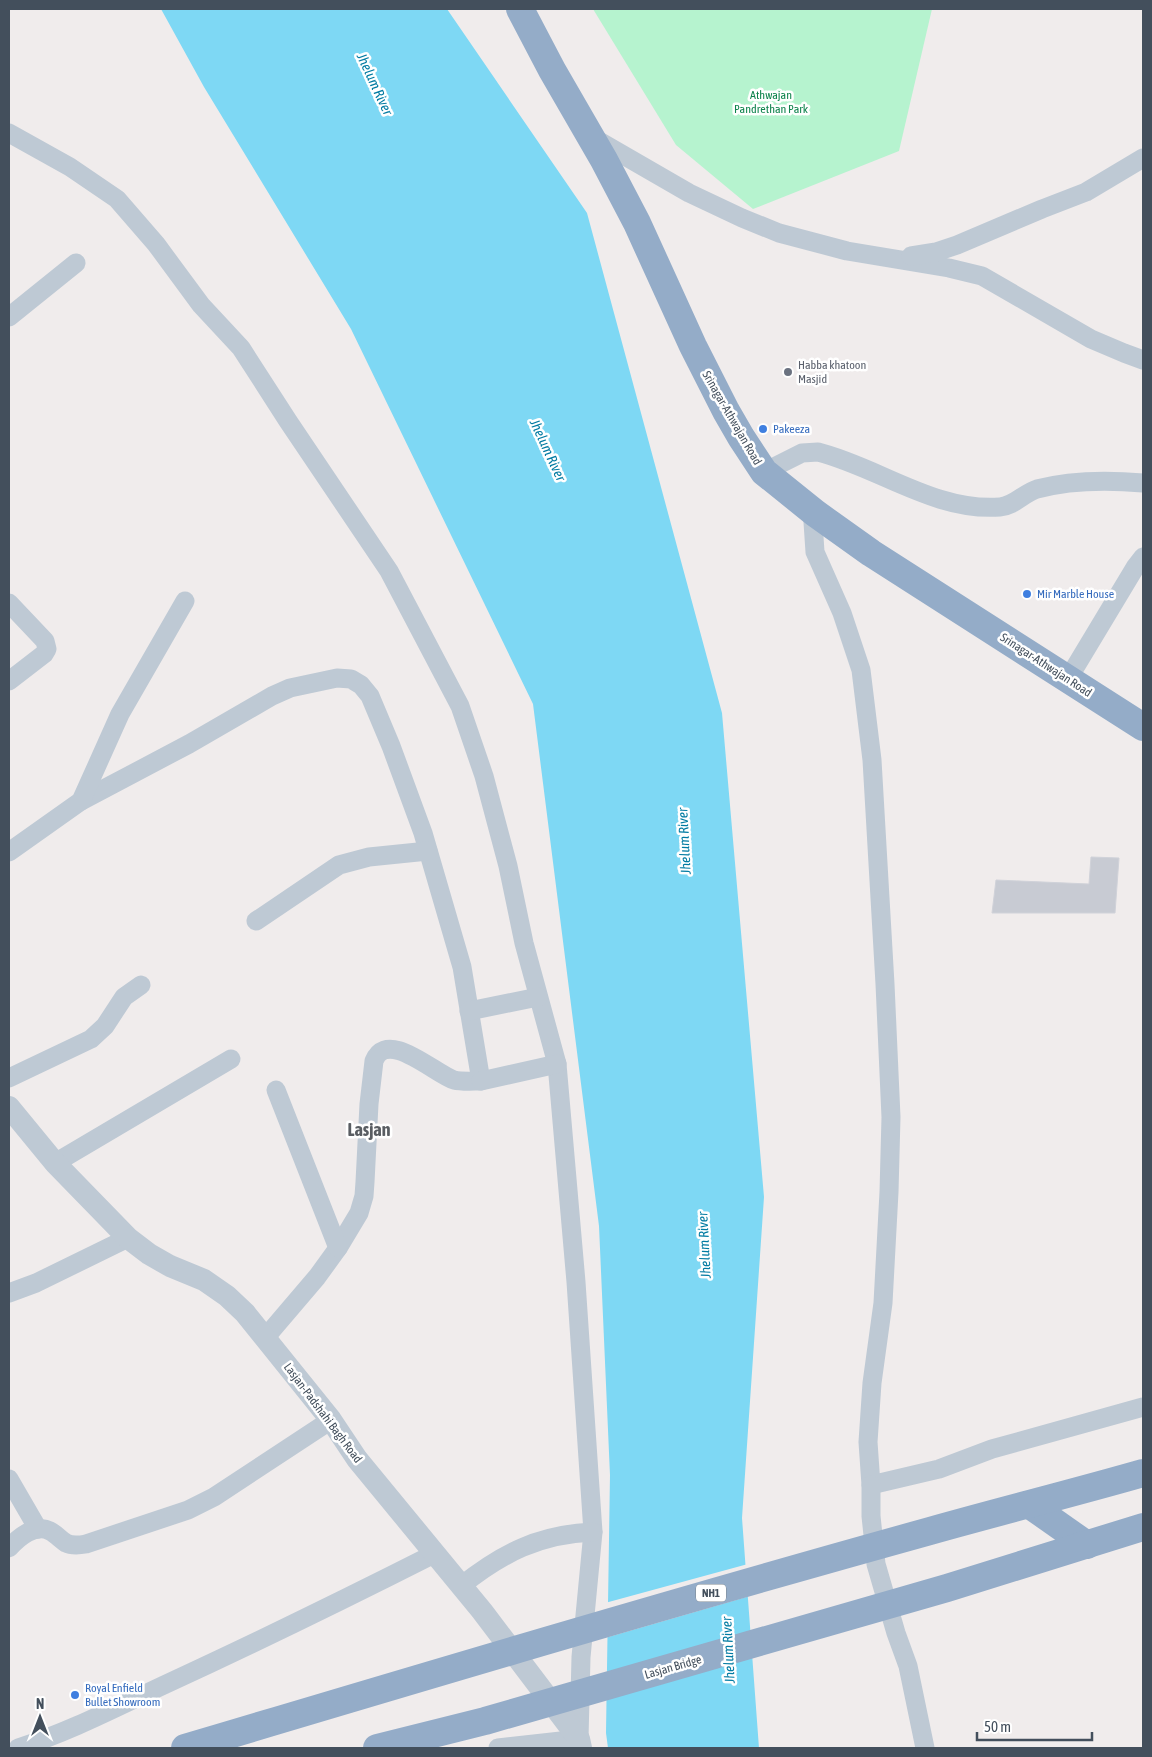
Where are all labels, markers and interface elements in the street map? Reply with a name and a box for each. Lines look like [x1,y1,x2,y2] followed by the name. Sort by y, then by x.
[353,50,397,118] water label: Jhelum River
[734,88,809,116] park label: Athwajan Pandrethan Park
[798,358,866,386] place label: Habba khatoon Masjid
[782,366,794,378] marker: Habba khatoon Masjid
[699,368,765,468] street label: Srinagar-Athwajan Road
[526,416,570,484] water label: Jhelum River
[773,422,810,436] place label: Pakeeza
[757,423,769,435] marker: Pakeeza
[1037,587,1114,601] place label: Mir Marble House
[1021,588,1033,600] marker: Mir Marble House
[998,630,1094,700] street label: Srinagar-Athwajan Road
[674,807,694,876] water label: Jhelum River
[348,1119,391,1140] district label: Lasjan
[694,1211,714,1280] water label: Jhelum River
[281,1360,365,1466] street label: Lasjan-Padshahi Bagh Road
[696,1585,726,1602] road number: NH1
[718,1616,738,1685] water label: Jhelum River
[643,1652,703,1682] street label: Lasjan Bridge
[85,1681,160,1709] place label: Royal Enfield Bullet Showroom
[69,1689,81,1701] marker: Royal Enfield Bullet Showroom
[15,1692,65,1742] north arrow
[36,1696,44,1712] text: N
[977,1710,1092,1742] scale bar
[984,1718,1011,1735] text: 50 m

